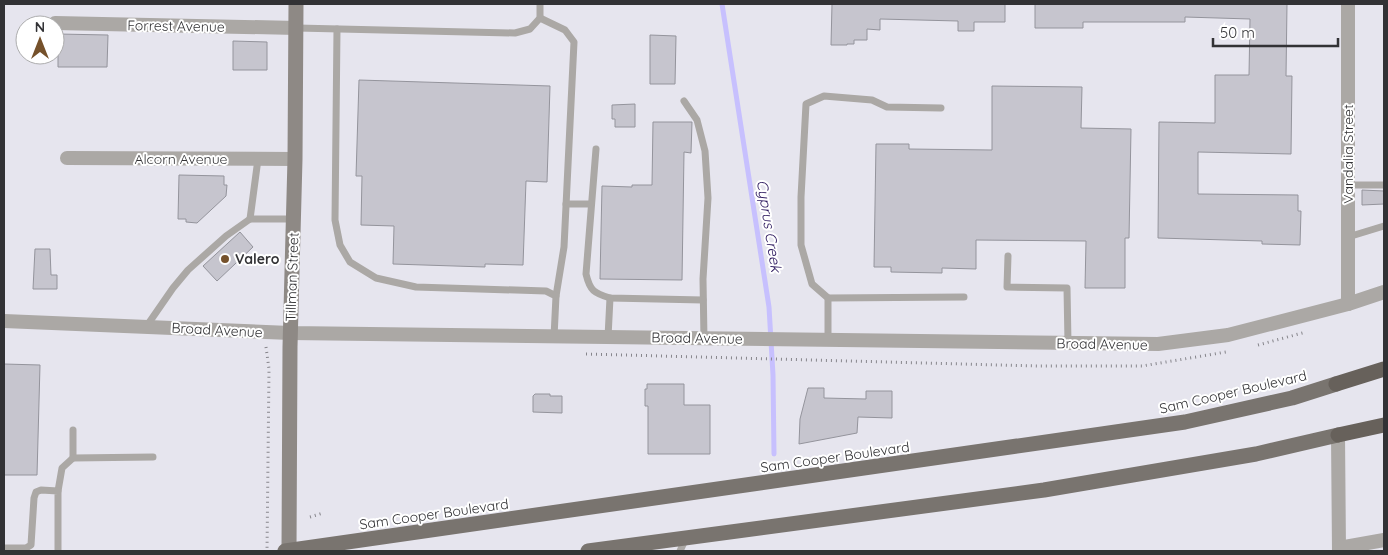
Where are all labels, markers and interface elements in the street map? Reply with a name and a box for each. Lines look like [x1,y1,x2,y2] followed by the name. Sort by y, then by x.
[15,15,65,65] north arrow
[1213,15,1338,47] scale bar
[127,16,225,36] street label: Forrest Avenue
[35,18,45,36] text: N
[1220,23,1255,42] text: 50 m
[1339,104,1357,204] street label: Vandalia Street
[134,150,228,168] street label: Alcorn Avenue
[753,178,786,275] water label: Cyprus Creek
[281,232,303,322] street label: Tillman Street
[235,250,280,268] place label: Valero
[219,253,231,265] marker: Valero
[171,319,263,341] street label: Broad Avenue
[651,328,743,348] street label: Broad Avenue
[1056,334,1148,354] street label: Broad Avenue
[1158,366,1308,418] street label: Sam Cooper Boulevard
[759,438,911,476] street label: Sam Cooper Boulevard
[358,495,510,533] street label: Sam Cooper Boulevard

